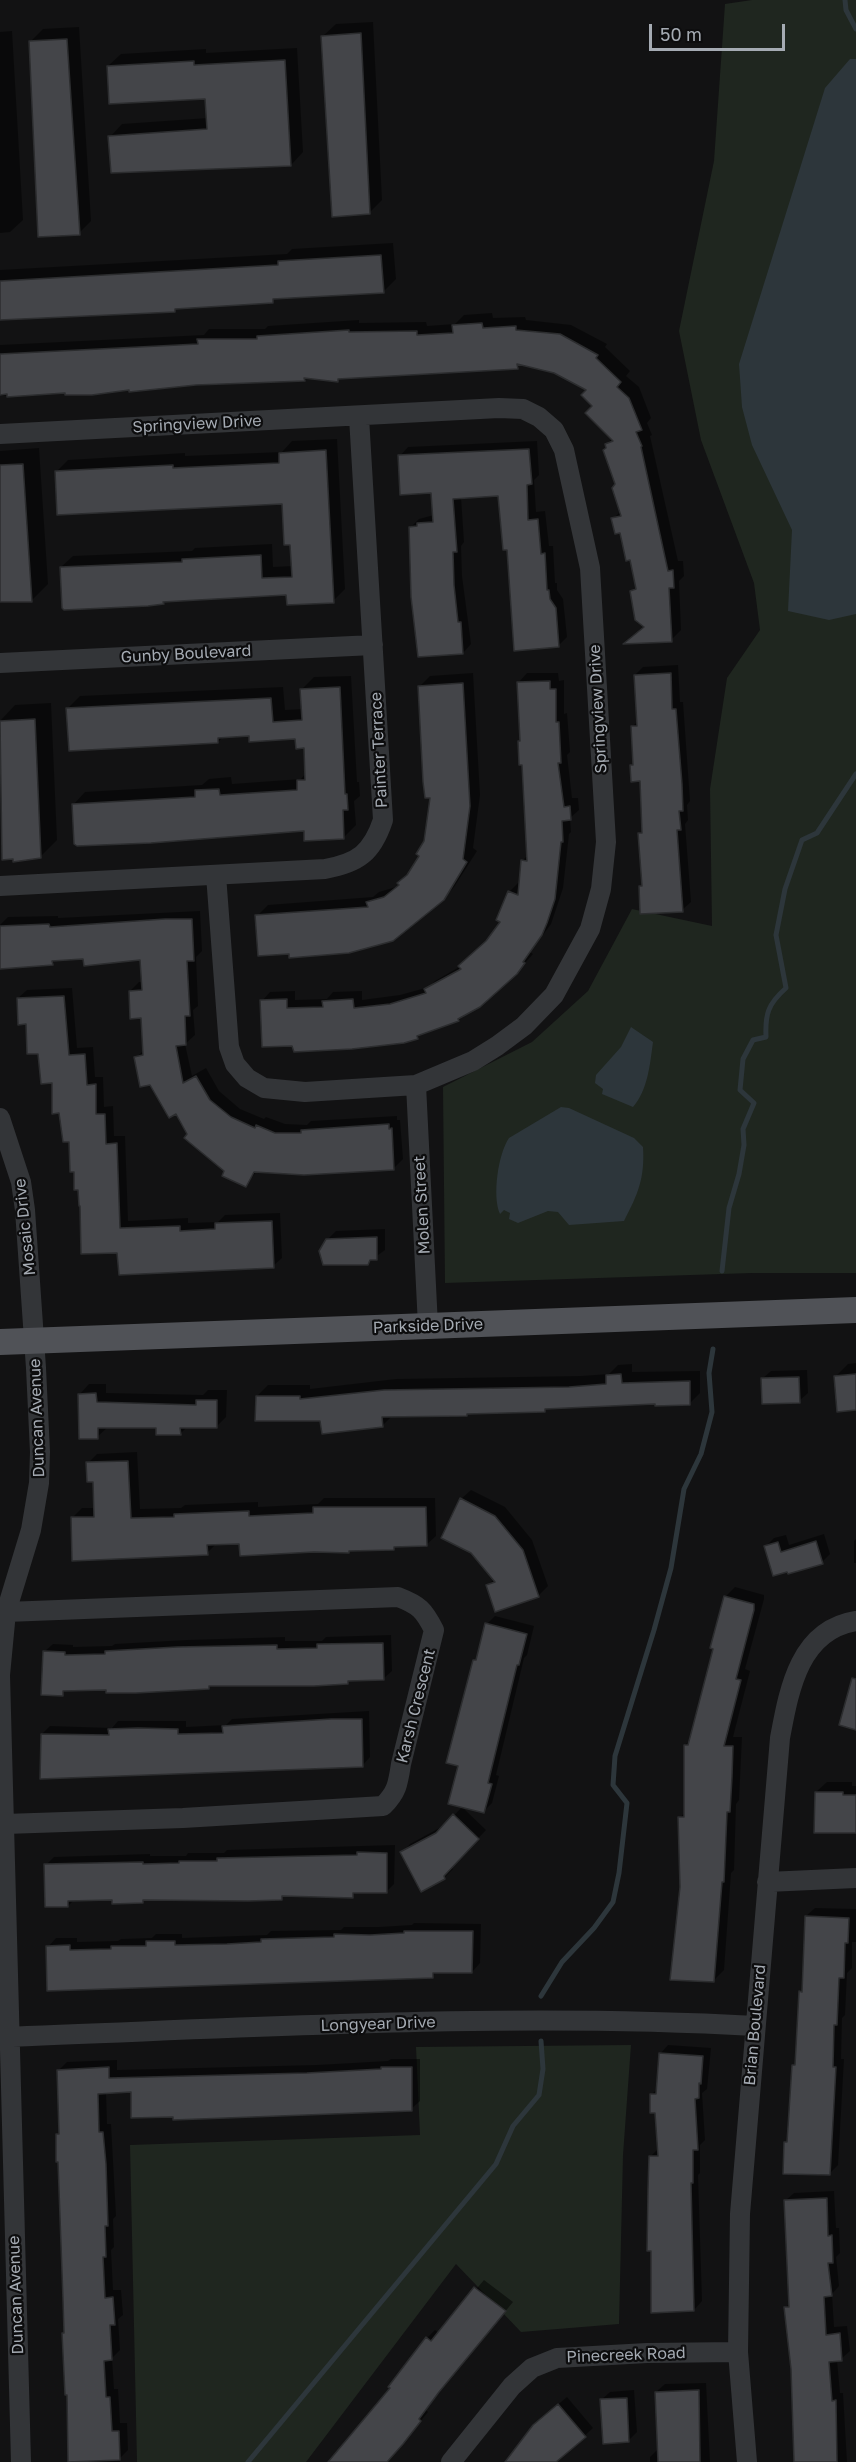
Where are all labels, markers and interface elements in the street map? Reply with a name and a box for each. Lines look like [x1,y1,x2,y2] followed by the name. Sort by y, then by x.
[652,12,788,50] scale bar
[660,23,702,45] text: 50 m
[132,411,262,437] street label: Springview Drive
[120,641,252,667] street label: Gunby Boulevard
[585,644,611,774] street label: Springview Drive
[366,691,392,809] street label: Painter Terrace
[410,1155,434,1255] street label: Molen Street
[10,1177,40,1277] street label: Mosaic Drive
[373,1314,483,1338] street label: Parkside Drive
[25,1358,49,1478] street label: Duncan Avenue
[392,1647,440,1765] street label: Karsh Crescent
[740,1964,770,2086] street label: Brian Boulevard
[320,2012,436,2036] street label: Longyear Drive
[4,2235,28,2355] street label: Duncan Avenue
[566,2343,686,2367] street label: Pinecreek Road

